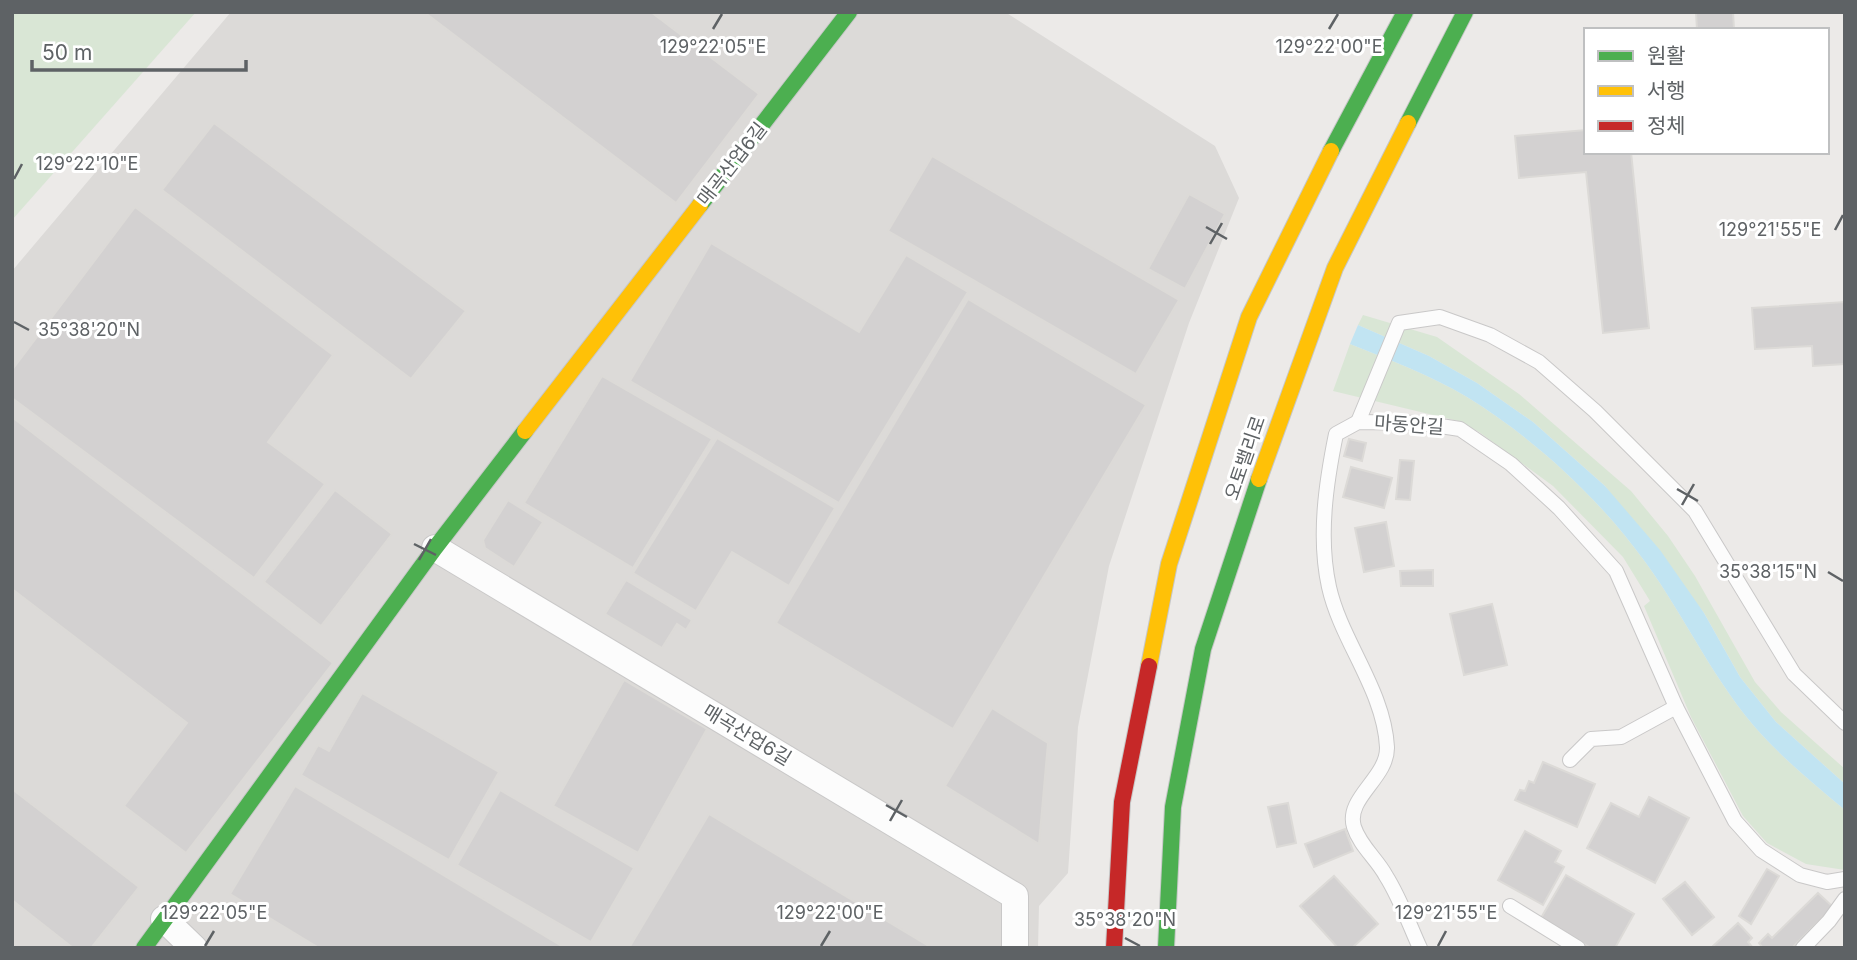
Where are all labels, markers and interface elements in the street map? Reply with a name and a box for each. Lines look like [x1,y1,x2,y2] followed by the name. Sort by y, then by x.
[32,28,245,72] scale bar
[1584,28,1829,154] legend
[660,36,766,57] text: 129°22'05"E
[1276,36,1382,57] text: 129°22'00"E
[42,40,92,65] text: 50 m
[1647,43,1686,68] text: 원활
[1647,78,1686,103] text: 서행
[1647,113,1686,138] text: 정체
[692,118,772,210] street label: 매곡산업6길
[36,153,138,174] text: 129°22'10"E
[1719,219,1821,240] text: 129°21'55"E
[38,319,140,340] text: 35°38'20"N
[1373,411,1445,439] street label: 마동안길
[1220,413,1270,503] street label: 오토밸리로
[1719,561,1817,582] text: 35°38'15"N
[699,700,795,770] street label: 매곡산업6길
[161,902,267,923] text: 129°22'05"E
[777,902,883,923] text: 129°22'00"E
[1395,902,1497,923] text: 129°21'55"E
[1074,909,1176,930] text: 35°38'20"N

